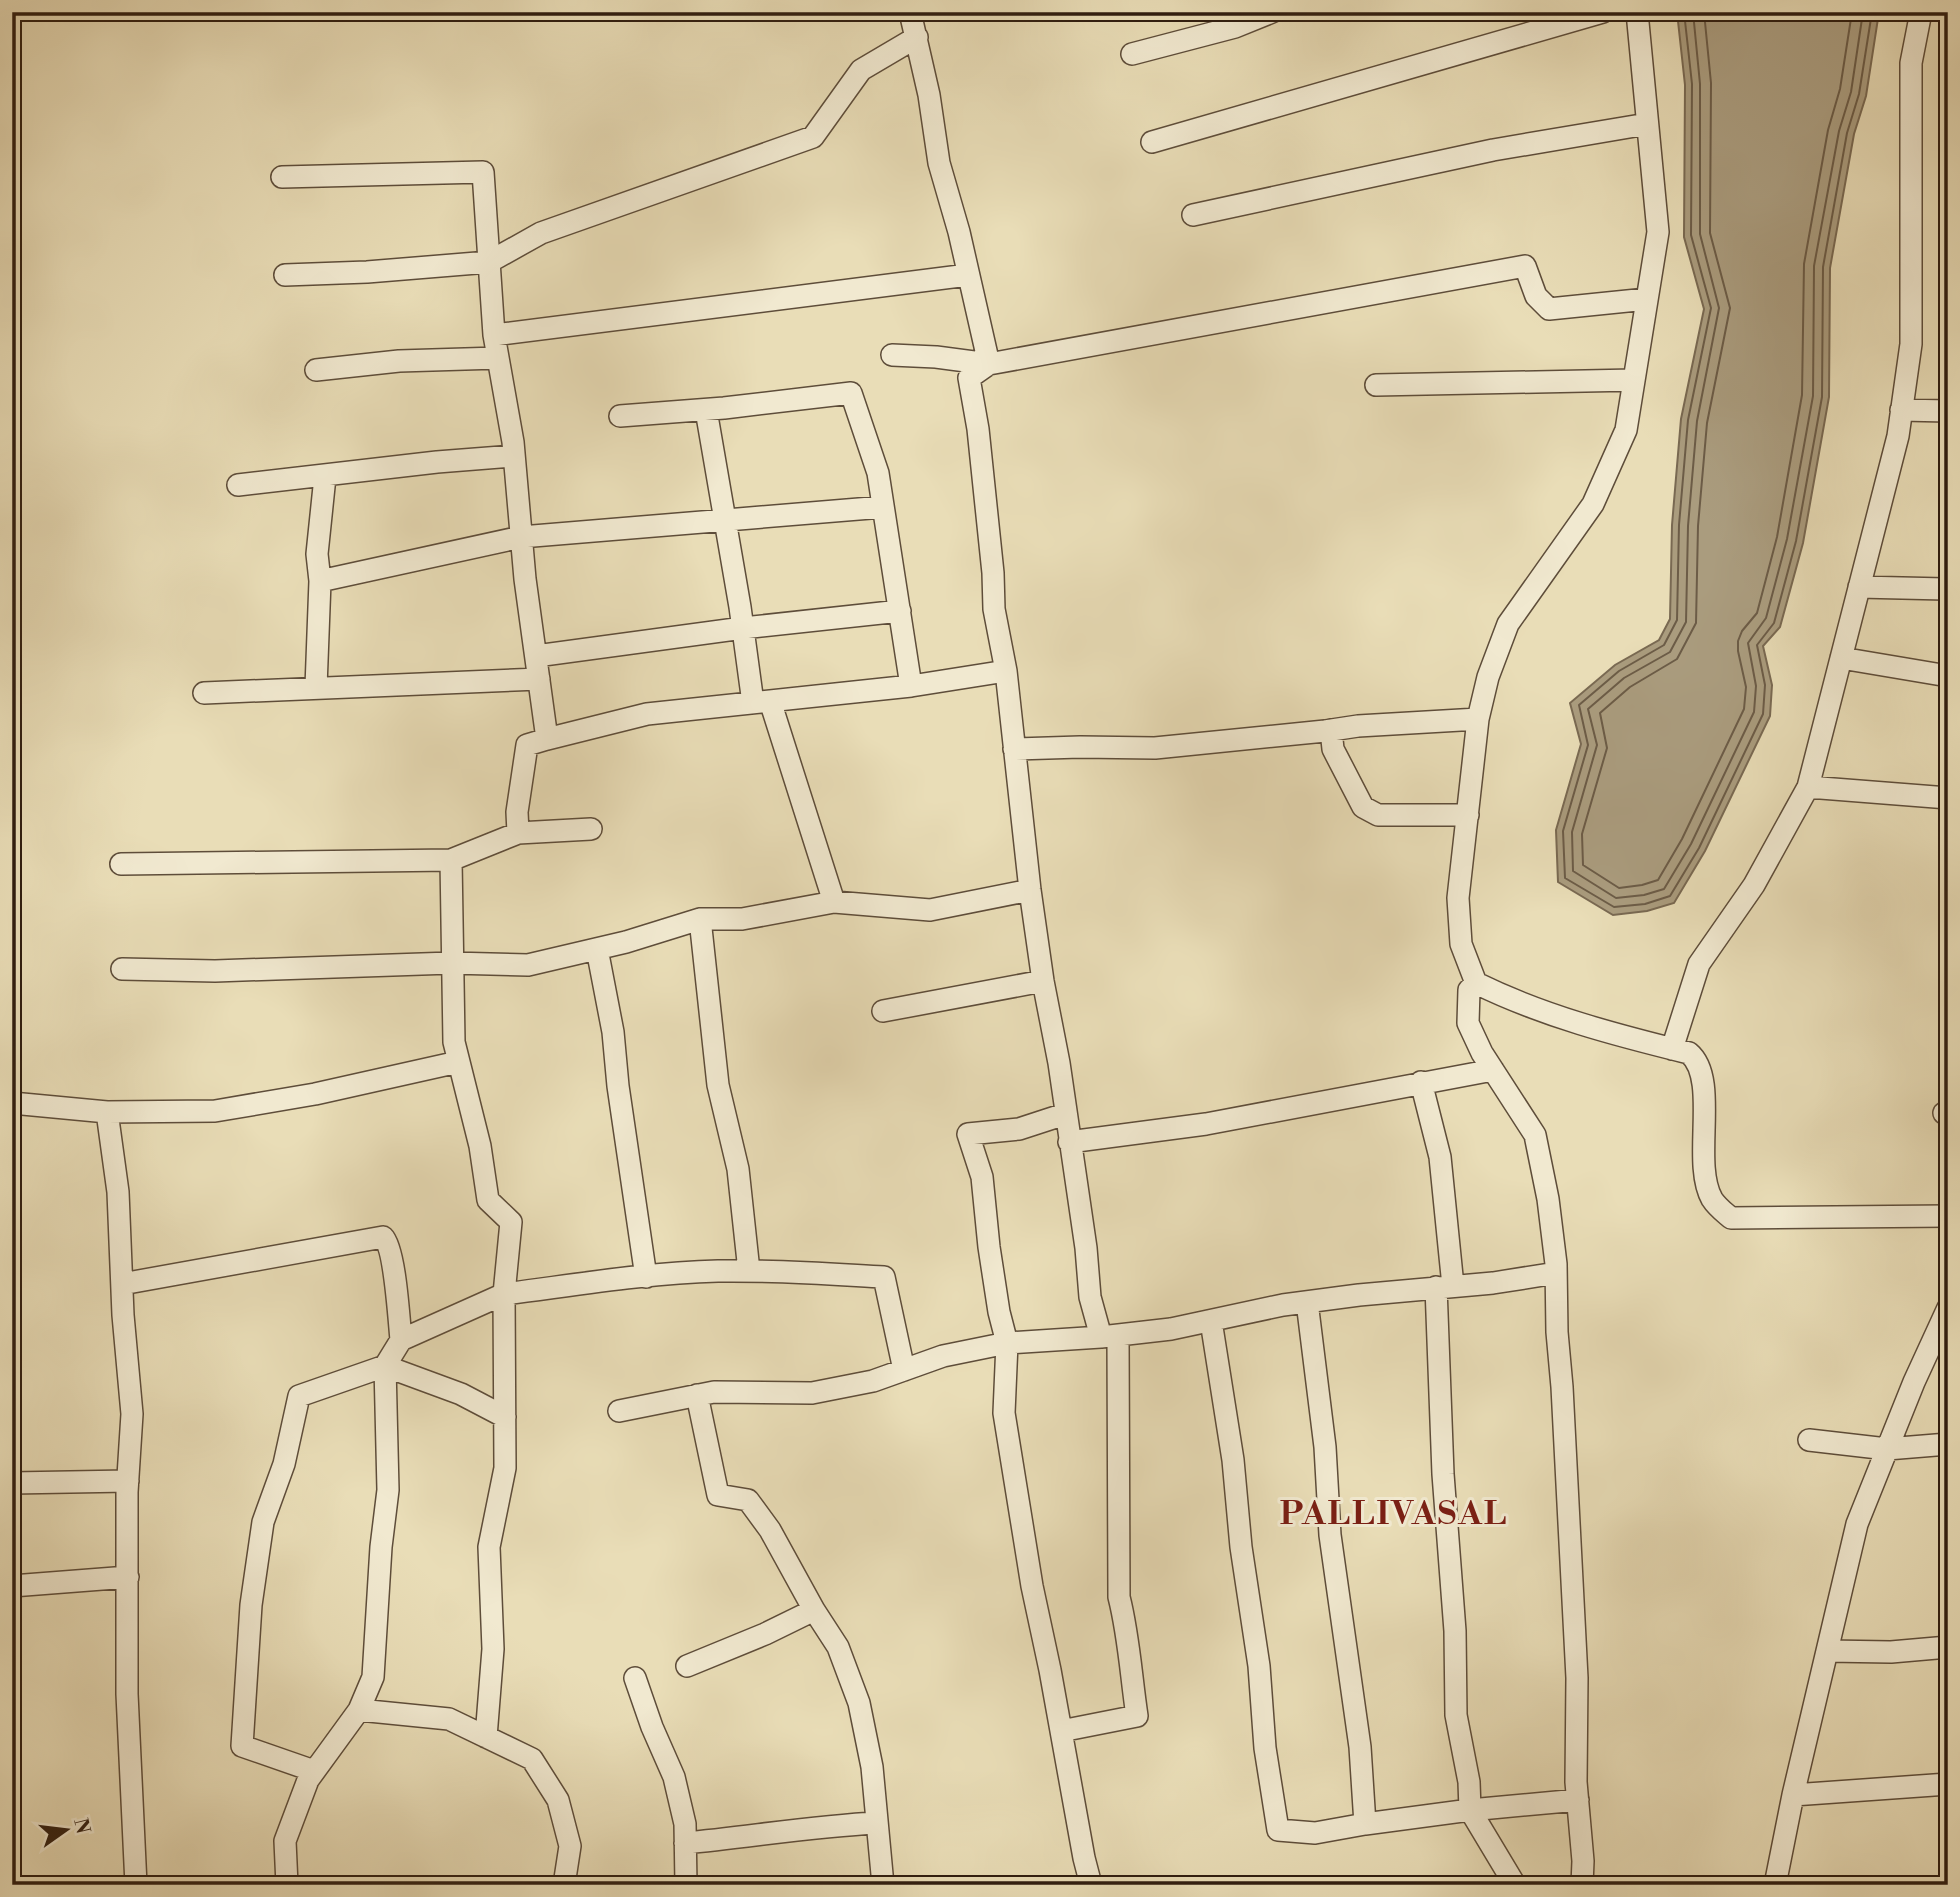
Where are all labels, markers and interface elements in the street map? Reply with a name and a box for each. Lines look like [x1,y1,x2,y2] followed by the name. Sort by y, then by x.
[1280,1494,1508,1535] district label: PALLIVASAL
[32,1796,102,1866] north arrow
[68,1816,95,1836] text: N

